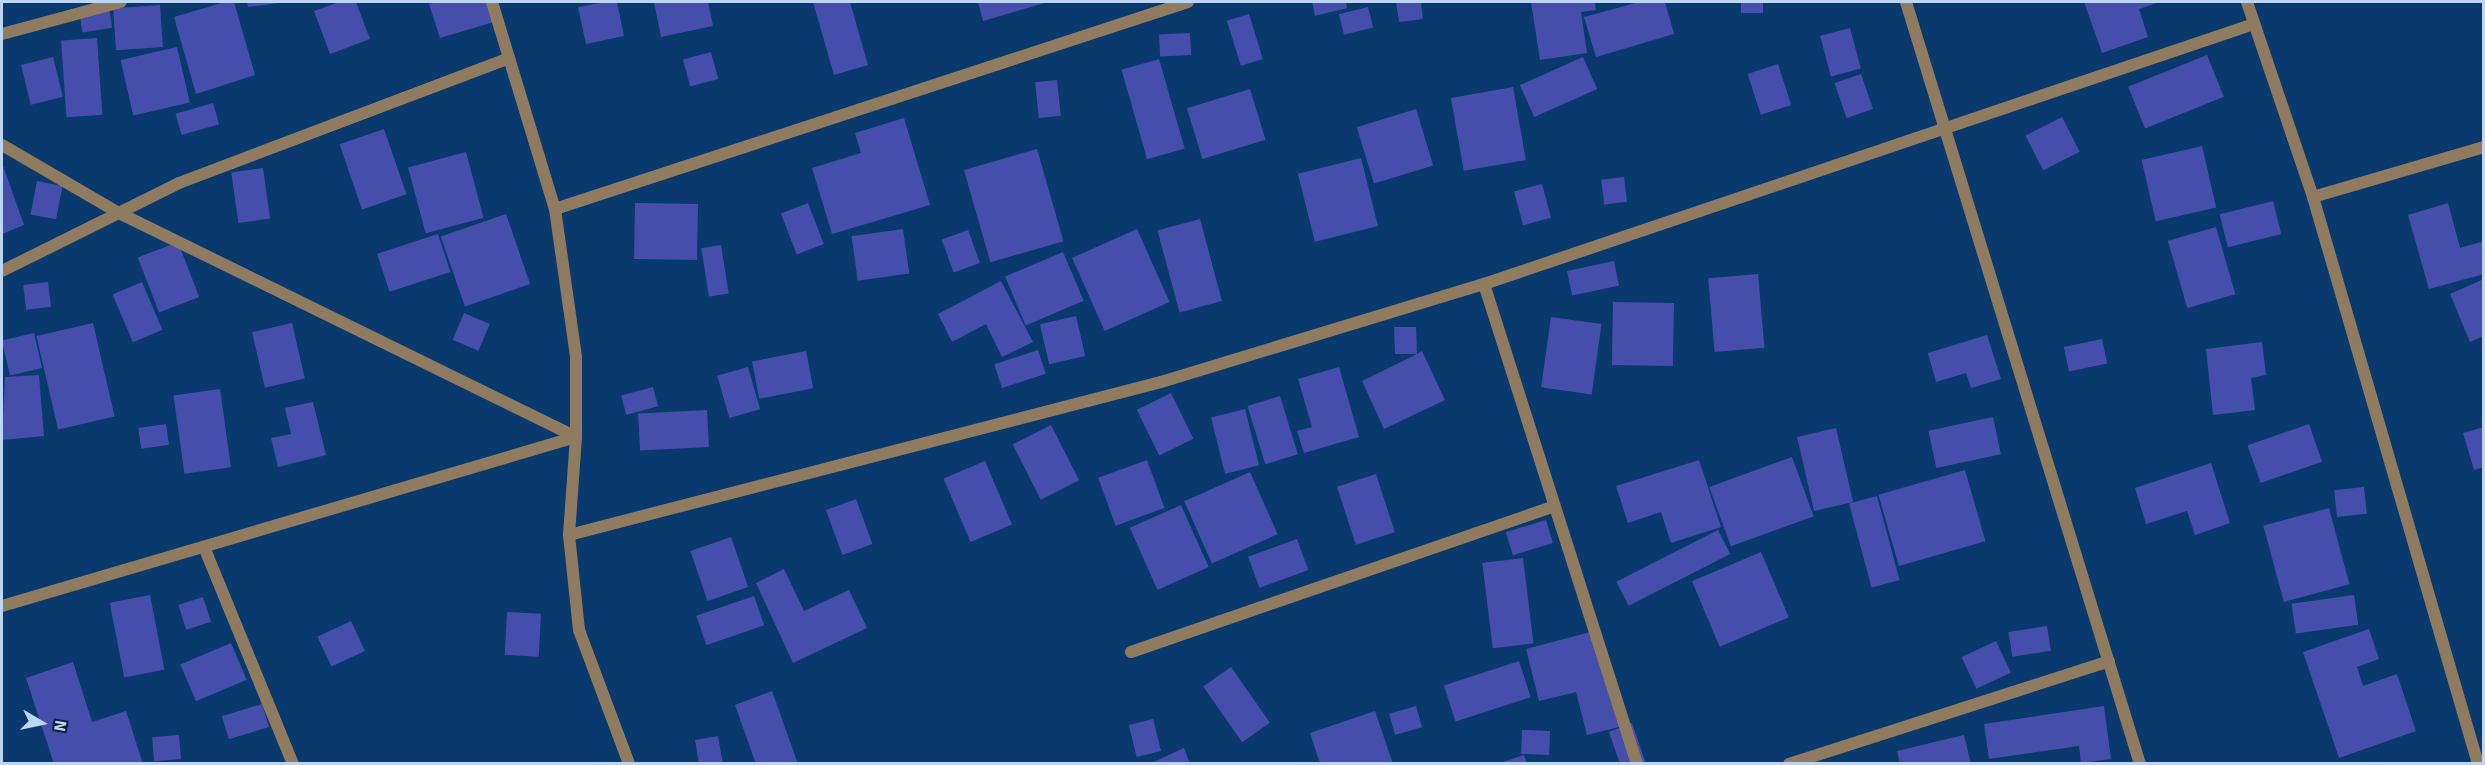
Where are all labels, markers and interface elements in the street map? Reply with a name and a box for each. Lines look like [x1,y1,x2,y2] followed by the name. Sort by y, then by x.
[12,693,72,753] north arrow
[49,719,71,733] text: N

